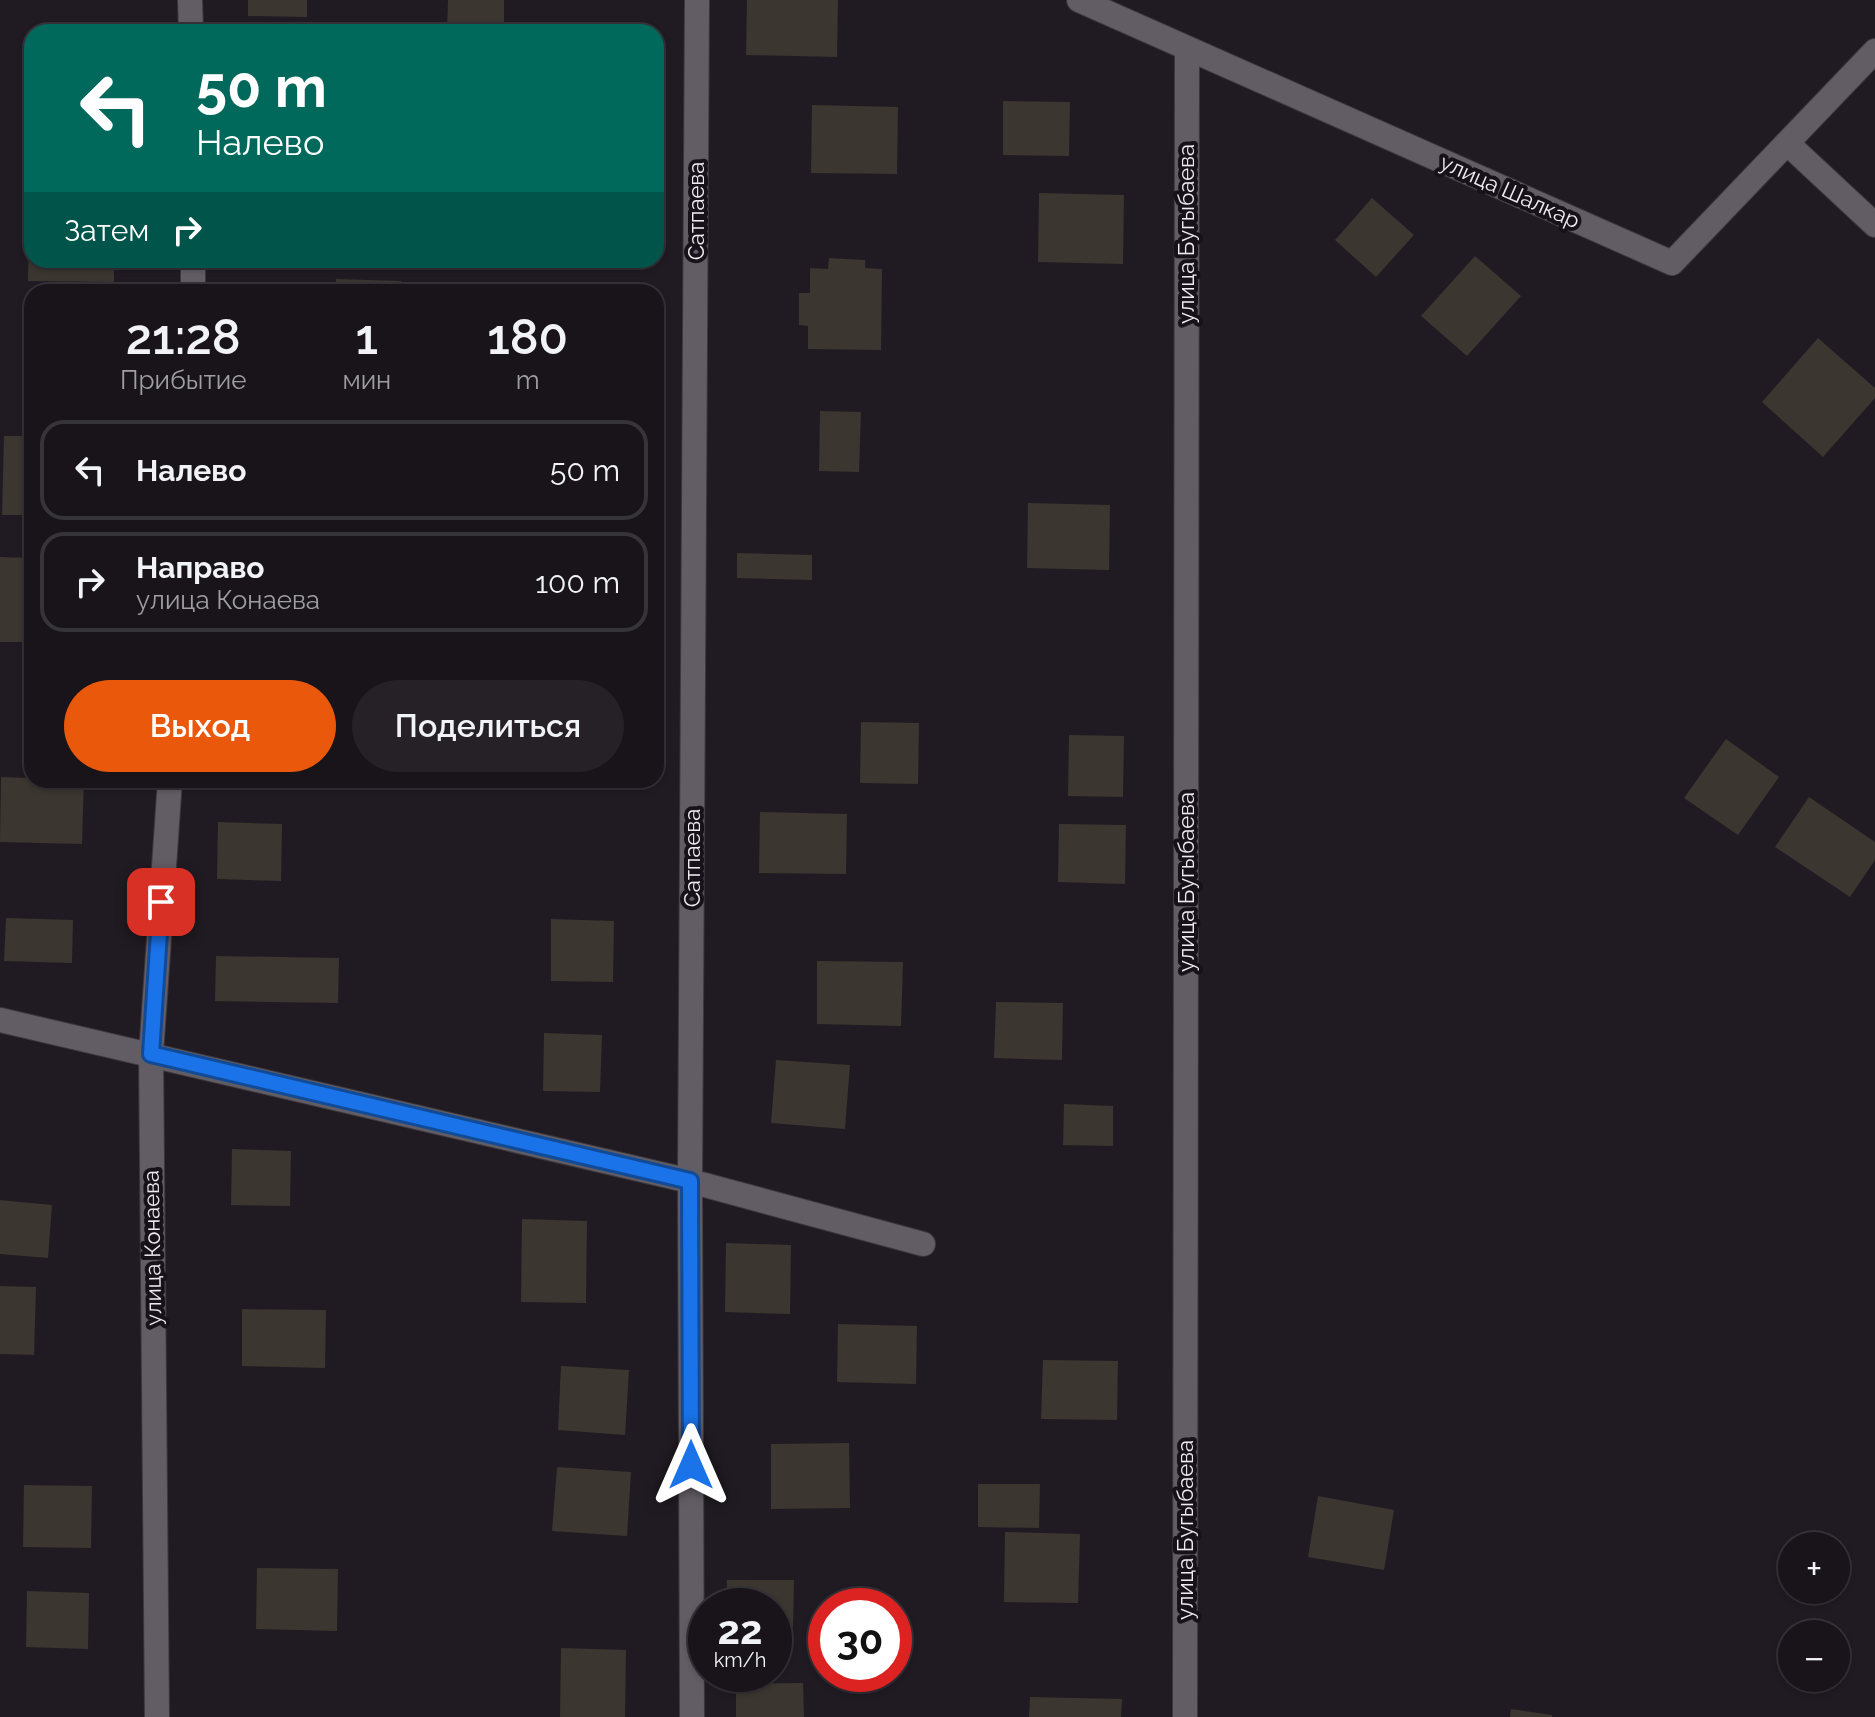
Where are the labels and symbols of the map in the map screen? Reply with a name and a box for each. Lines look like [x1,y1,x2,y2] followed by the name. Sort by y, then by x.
[1173,144,1199,324] street label: улица Бугыбаева
[1436,149,1584,233] street label: улица Шалкар
[683,162,709,260] street label: Сатпаева
[1173,792,1199,972] street label: улица Бугыбаева
[679,809,705,907] street label: Сатпаева
[127,868,195,936] pin
[138,1170,166,1326] street label: улица Конаева
[649,1423,733,1507] position arrow
[1172,1440,1198,1620] street label: улица Бугыбаева
[808,1588,912,1692] speed limit sign: 30

